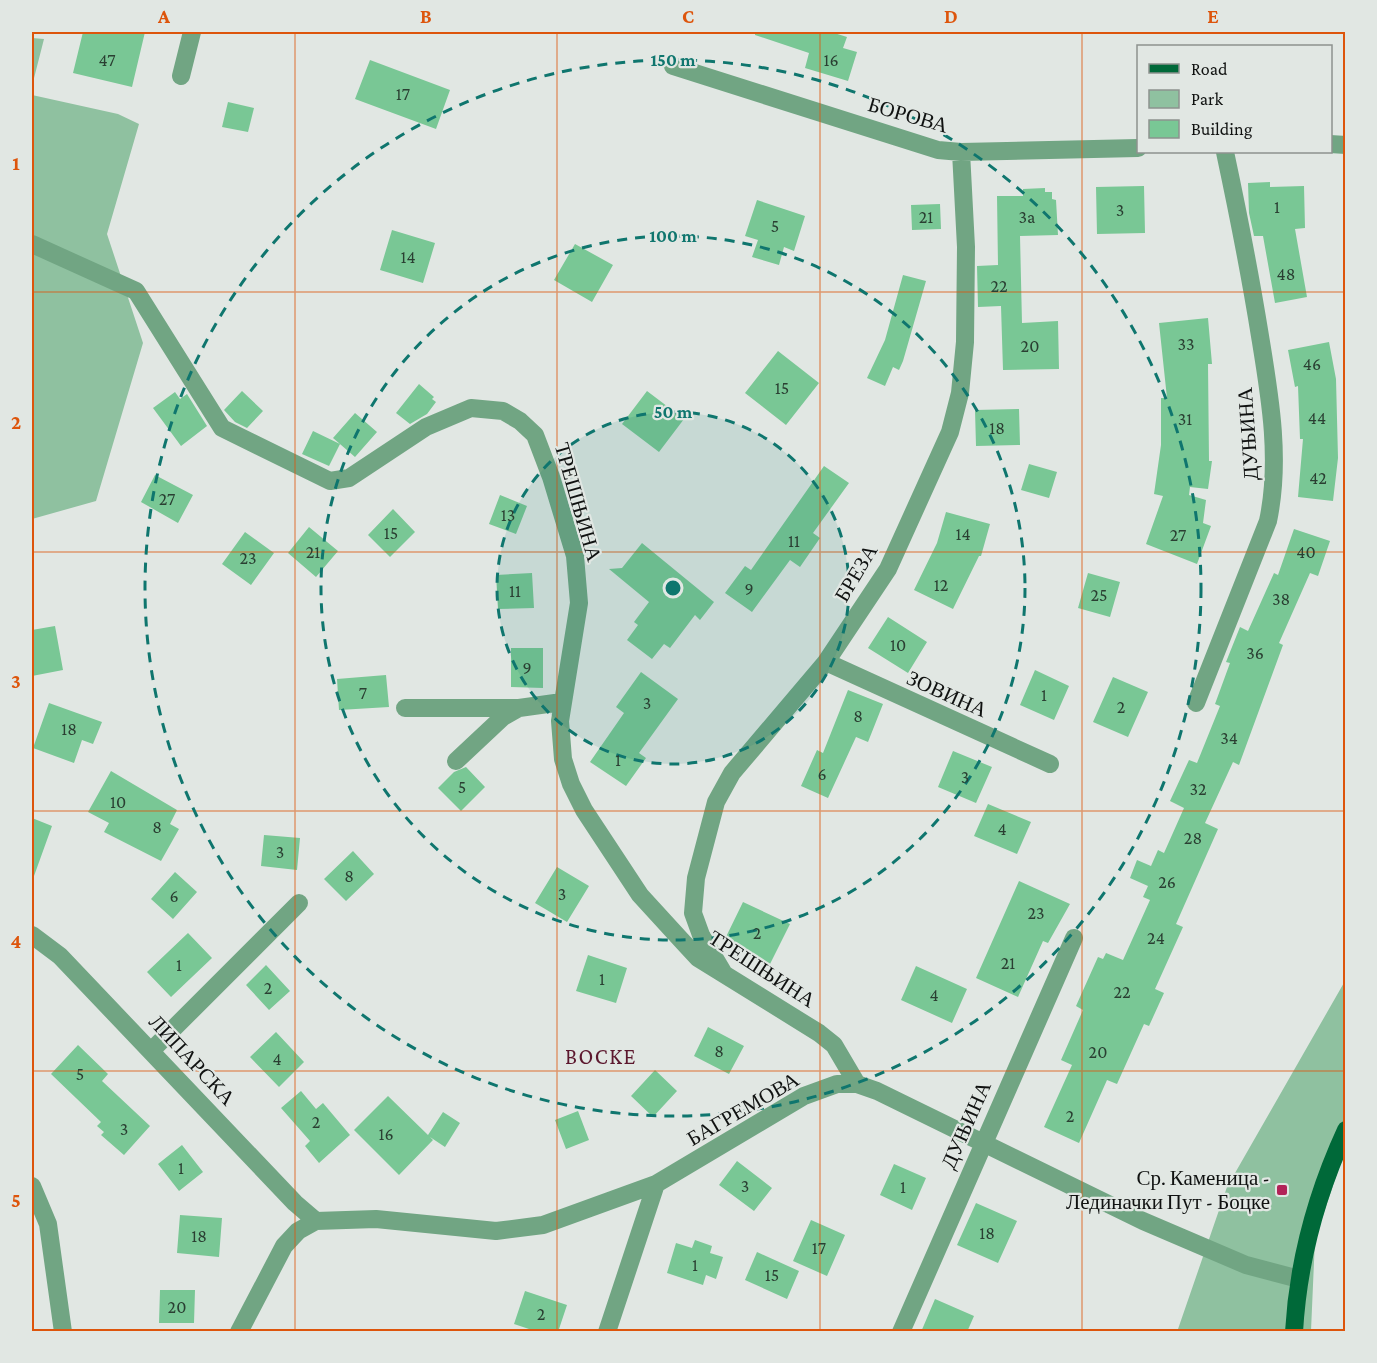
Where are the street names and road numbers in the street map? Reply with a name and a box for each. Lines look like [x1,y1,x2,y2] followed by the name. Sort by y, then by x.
[865,92,952,138] street label: БОРОВА
[1233,386,1263,481] street label: ДУЊИНА
[550,440,607,565] street label: ТРЕШЊИНА
[830,539,883,606] street label: БРЕЗА
[903,666,992,723] street label: ЗОВИНА
[704,926,821,1013] street label: ТРЕШЊИНА
[144,1010,241,1111] street label: ЛИПАРСКА
[683,1067,804,1151] street label: БАГРЕМОВА
[936,1077,996,1172] street label: ДУЊИНА

